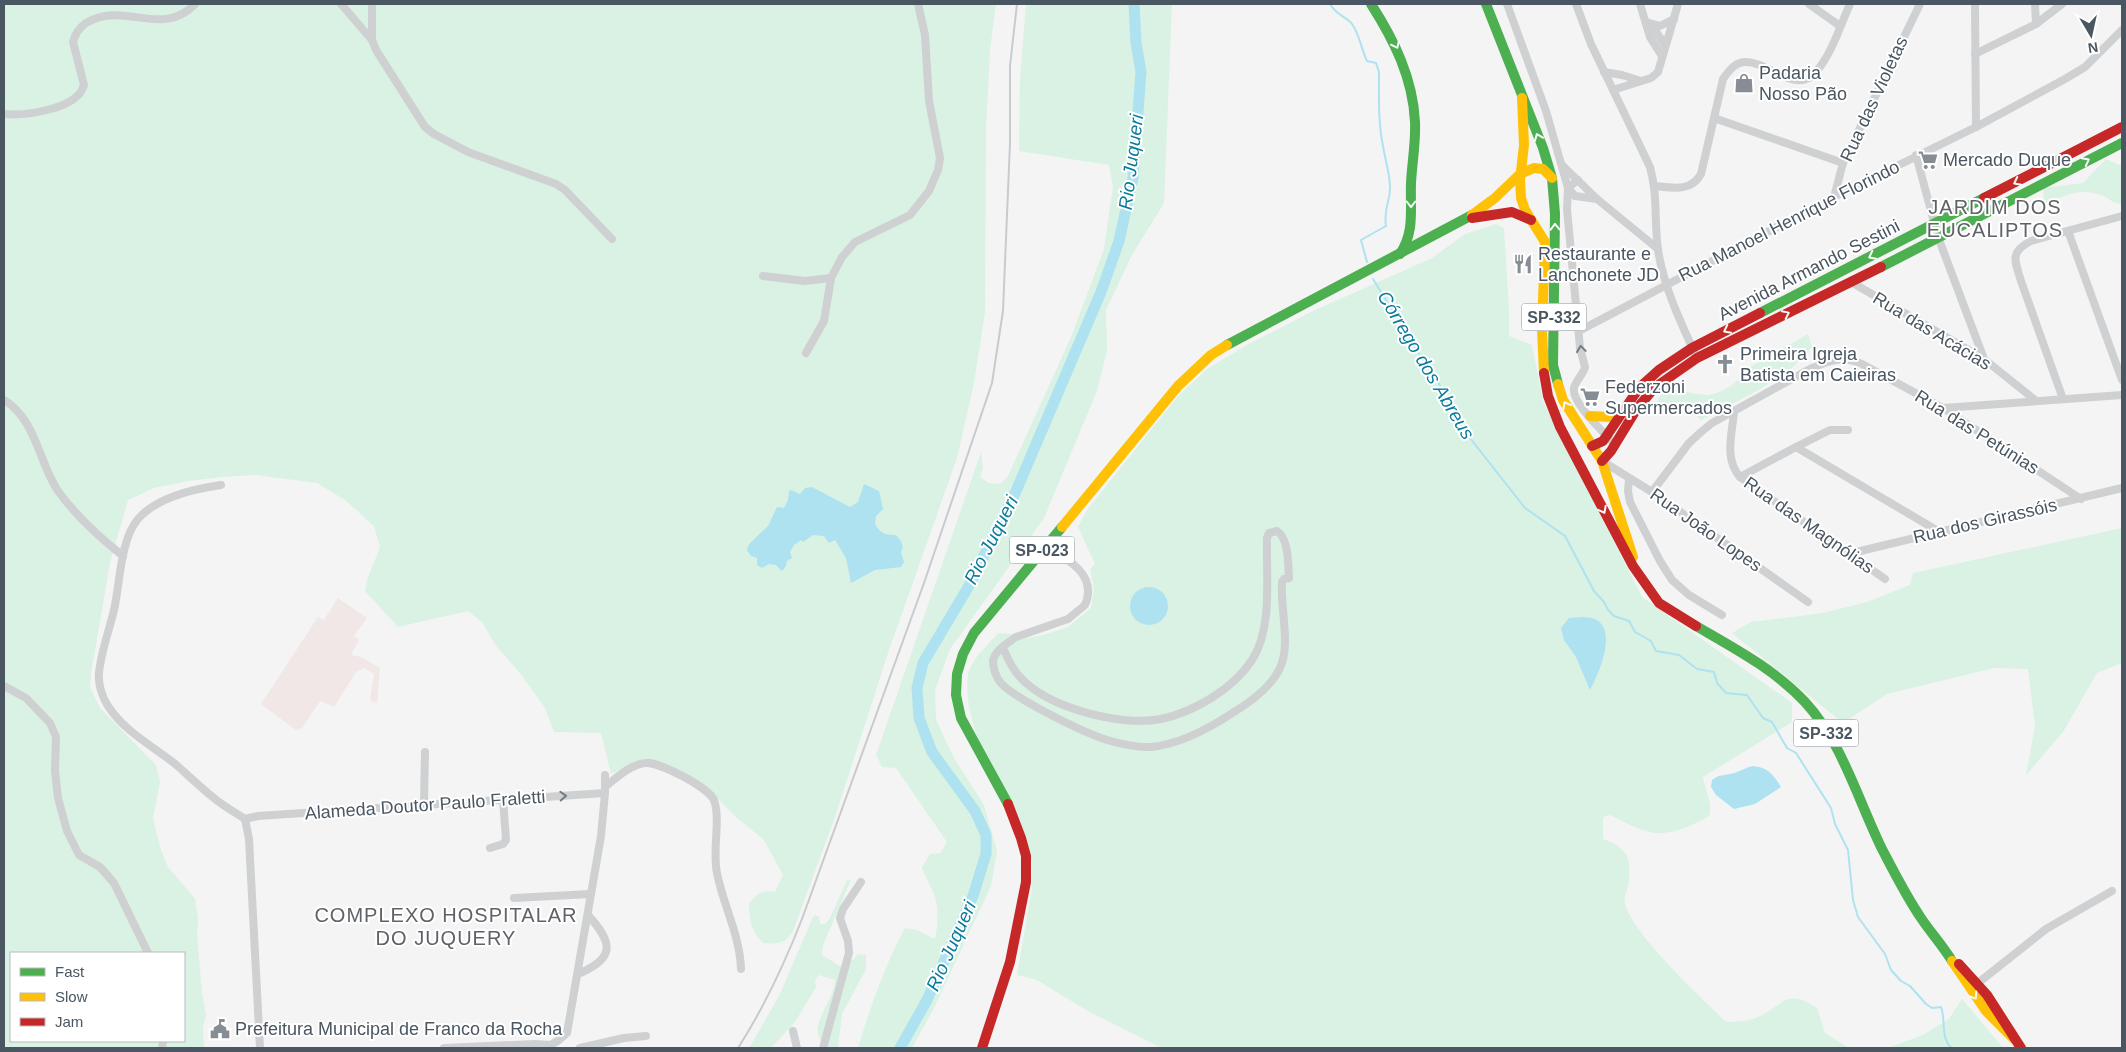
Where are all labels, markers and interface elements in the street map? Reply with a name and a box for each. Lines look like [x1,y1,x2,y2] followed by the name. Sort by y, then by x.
[2066,10,2116,60] north arrow
[1836,33,1912,165] street label: Rua das Violetas
[2087,39,2099,57] text: N
[1389,40,1399,49] one-way arrow
[1759,63,1847,104] place label: Padaria Nosso Pão
[1733,72,1755,94] shop icon: Padaria Nosso Pão
[1115,112,1147,211] water label: Rio Juqueri
[1534,133,1545,142] one-way arrow
[1917,149,1939,171] supermarket icon: Mercado Duque
[1943,150,2071,170] place label: Mercado Duque
[1675,156,1903,286] street label: Rua Manoel Henrique Florindo
[2081,157,2090,167] one-way arrow
[2013,176,2022,186] one-way arrow
[1927,196,2063,241] district label: JARDIM DOS EUCALIPTOS
[1406,201,1416,209] one-way arrow
[1715,216,1903,324] street label: Avenida Armando Sestini
[1550,223,1560,230] one-way arrow
[1538,244,1659,285] place label: Restaurante e Lanchonete JD
[1868,250,1877,260] one-way arrow
[1512,253,1534,275] restaurant icon: Restaurante e Lanchonete JD
[1373,287,1479,443] water label: Córrego dos Abreus
[1869,288,1995,374] street label: Rua das Acácias
[1522,304,1586,330] road number: SP-332
[1780,310,1789,320] one-way arrow
[1724,324,1733,334] one-way arrow
[1740,344,1896,385] place label: Primeira Igreja Batista em Caieiras
[1576,345,1587,353] one-way arrow
[1714,353,1736,375] church icon: Primeira Igreja Batista em Caieiras
[1605,377,1732,418] place label: Federzoni Supermercados
[1579,386,1601,408] supermarket icon: Federzoni Supermercados
[1911,386,2043,478] street label: Rua das Petúnias
[1562,401,1572,410] one-way arrow
[1740,473,1878,577] street label: Rua das Magnólias
[1647,484,1765,576] street label: Rua João Lopes
[960,492,1023,588] water label: Rio Juqueri
[1911,495,2059,547] street label: Rua dos Girassóis
[1597,505,1607,514] one-way arrow
[1010,536,1074,564] road number: SP-023
[1794,720,1858,746] road number: SP-332
[304,787,546,823] street label: Alameda Doutor Paulo Fraletti
[559,790,567,801] one-way arrow
[922,897,980,994] water label: Rio Juqueri
[314,904,578,949] district label: COMPLEXO HOSPITALAR DO JUQUERY
[10,952,185,1042] legend
[55,963,85,980] text: Fast
[55,988,88,1005] text: Slow
[1967,991,1977,1000] one-way arrow
[55,1013,83,1030] text: Jam
[209,1018,231,1040] public building icon: Prefeitura Municipal de Franco da Rocha
[235,1019,563,1039] place label: Prefeitura Municipal de Franco da Rocha

